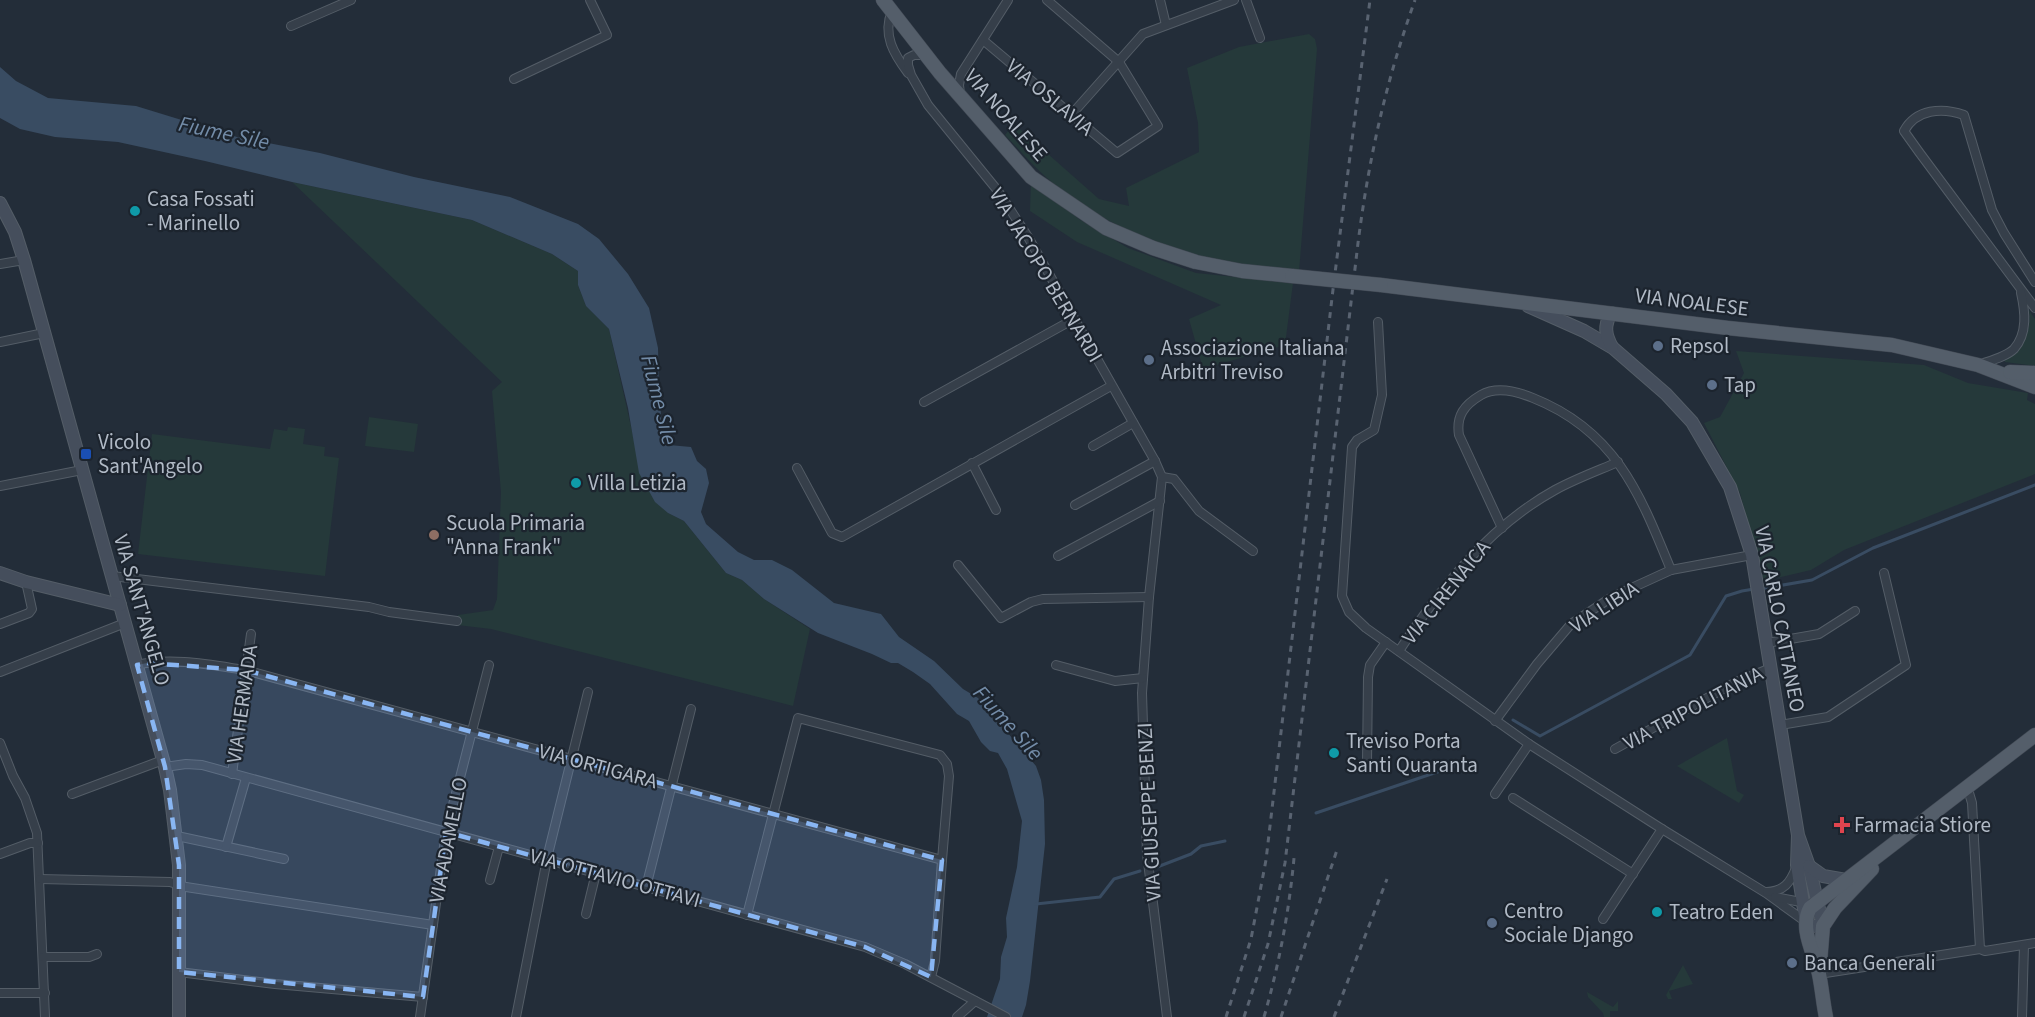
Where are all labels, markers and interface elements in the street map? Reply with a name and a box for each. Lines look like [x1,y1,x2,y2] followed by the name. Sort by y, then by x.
[1000,51,1101,143] street label: VIA OSLAVIA
[957,62,1055,168] street label: VIA NOALESE
[176,108,272,158] water label: Fiume Sile
[982,182,1110,368] street label: VIA JACOPO BERNARDI
[147,184,255,238] place label: Casa Fossati - Marinello
[128,204,142,218] marker: Casa Fossati - Marinello
[1633,280,1751,324] street label: VIA NOALESE
[1670,331,1729,361] place label: Repsol
[1161,333,1345,387] place label: Associazione Italiana Arbitri Treviso
[1651,339,1665,353] marker: Repsol
[632,351,686,449] water label: Fiume Sile
[1142,353,1156,367] marker: Associazione Italiana Arbitri Treviso
[1724,370,1756,400] place label: Tap
[1705,378,1719,392] marker: Tap
[98,427,203,481] place label: Vicolo Sant'Angelo
[79,447,93,461] marker: Vicolo Sant'Angelo
[588,468,687,498] place label: Villa Letizia
[569,476,583,490] marker: Villa Letizia
[446,508,585,562] place label: Scuola Primaria "Anna Frank"
[1747,523,1813,715] street label: VIA CARLO CATTANEO
[427,528,441,542] marker: Scuola Primaria "Anna Frank"
[106,531,178,689] street label: VIA SANT'ANGELO
[1395,533,1498,651] street label: VIA CIRENAICA
[1564,573,1645,641] street label: VIA LIBIA
[219,642,265,765] street label: VIA HERMADA
[1618,658,1769,758] street label: VIA TRIPOLITANIA
[965,678,1051,768] water label: Fiume Sile
[1129,722,1169,902] street label: VIA GIUSEPPE BENZI
[1346,726,1478,780] place label: Treviso Porta Santi Quaranta
[535,736,661,796] street label: VIA ORTIGARA
[1327,746,1341,760] marker: Treviso Porta Santi Quaranta
[421,775,475,905] street label: VIA ADAMELLO
[1854,810,1991,840] place label: Farmacia Stiore
[1835,818,1849,832] marker: Farmacia Stiore
[526,841,704,915] street label: VIA OTTAVIO OTTAVI
[1504,896,1634,950] place label: Centro Sociale Django
[1669,897,1773,927] place label: Teatro Eden
[1650,905,1664,919] marker: Teatro Eden
[1485,916,1499,930] marker: Centro Sociale Django
[1804,948,1936,978] place label: Banca Generali
[1785,956,1799,970] marker: Banca Generali

